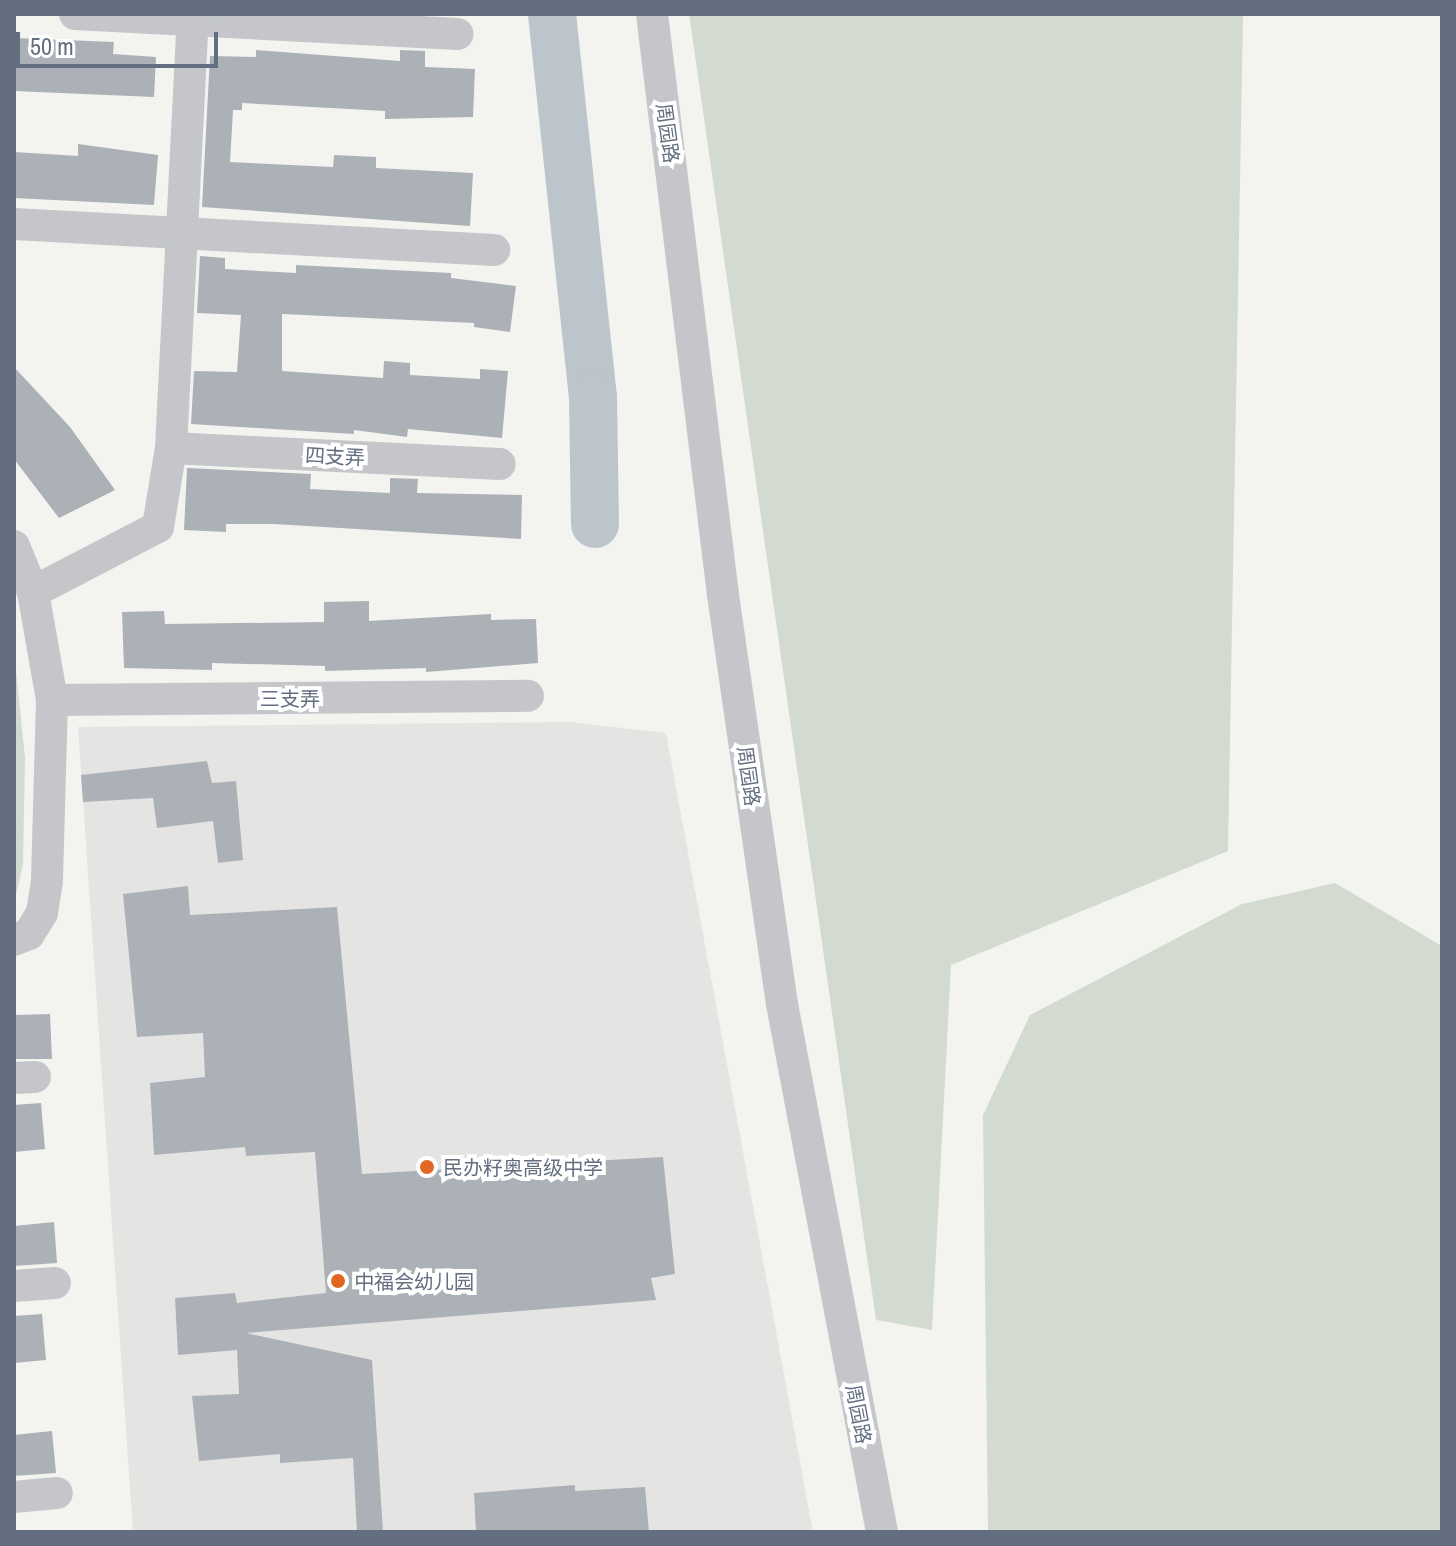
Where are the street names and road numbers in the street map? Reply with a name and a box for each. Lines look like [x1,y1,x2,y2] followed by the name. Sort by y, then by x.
[652,102,684,164] street label: 周园路
[304,442,366,470] street label: 四支弄
[260,686,320,710] street label: 三支弄
[733,745,765,807] street label: 周园路
[841,1382,877,1446] street label: 周园路

